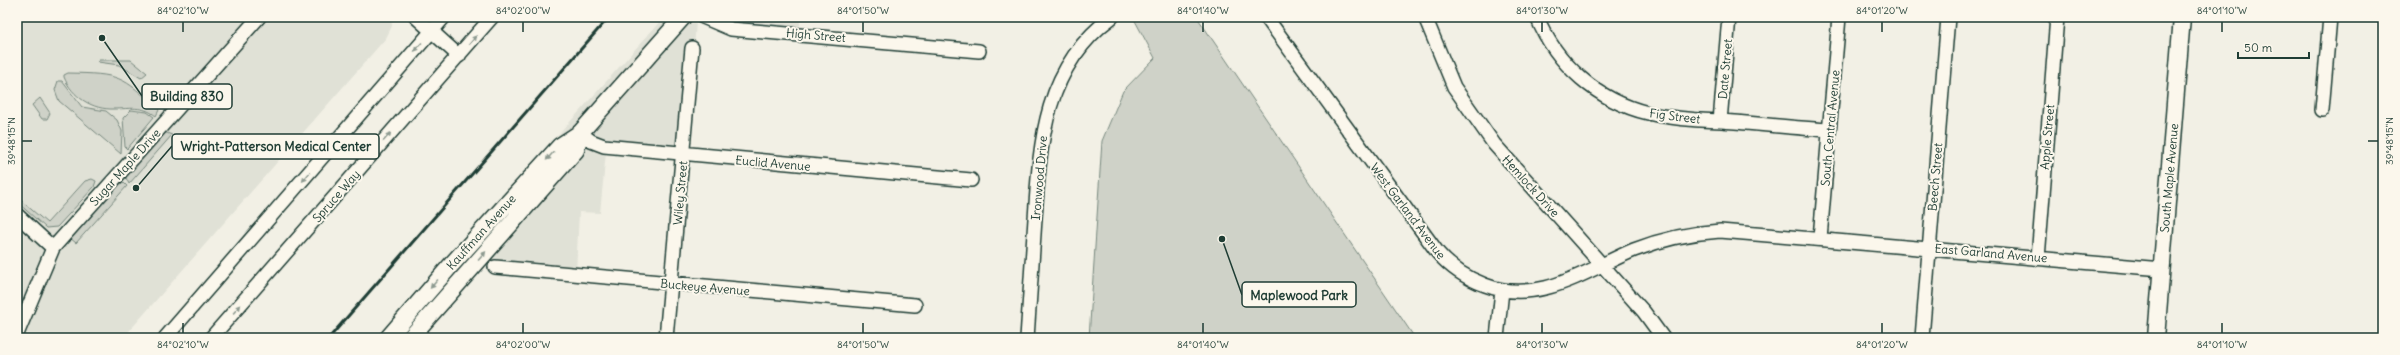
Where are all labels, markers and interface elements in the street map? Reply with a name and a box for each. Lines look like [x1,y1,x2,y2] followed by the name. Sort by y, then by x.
[157,4,209,17] text: 84°02'10"W
[496,4,550,17] text: 84°02'00"W
[837,4,889,17] text: 84°01'50"W
[1177,4,1229,17] text: 84°01'40"W
[1516,4,1568,17] text: 84°01'30"W
[1856,4,1908,17] text: 84°01'20"W
[2197,4,2247,17] text: 84°01'10"W
[786,25,846,45] street label: High Street
[468,34,477,45] one-way arrow
[2238,34,2309,60] scale bar
[1715,38,1735,100] street label: Date Street
[2244,40,2273,55] text: 50 m
[414,41,423,52] one-way arrow
[1817,69,1843,187] street label: South Central Avenue
[142,84,232,109] callout: Building 830
[150,88,224,105] text: Building 830
[2037,104,2057,170] street label: Apple Street
[1649,105,1701,127] street label: Fig Street
[5,117,18,165] text: 39°48'15"N
[2383,117,2396,165] text: 39°48'15"N
[2157,123,2181,233] street label: South Maple Avenue
[86,125,164,209] street label: Sugar Maple Drive
[382,133,391,142] one-way arrow
[172,134,379,159] callout: Wright-Patterson Medical Center
[1028,135,1050,221] street label: Ironwood Drive
[181,138,372,155] text: Wright-Patterson Medical Center
[1925,142,1945,212] street label: Beech Street
[546,152,555,161] one-way arrow
[735,152,811,174] street label: Euclid Avenue
[1499,152,1563,220] street label: Hemlock Drive
[670,160,690,226] street label: Wiley Street
[1367,160,1449,262] street label: West Garland Avenue
[309,167,363,225] street label: Spruce Way
[302,172,311,182] one-way arrow
[443,191,519,273] street label: Kauffman Avenue
[1934,241,2048,265] street label: East Garland Avenue
[478,251,487,261] one-way arrow
[660,276,750,298] street label: Buckeye Avenue
[430,279,439,289] one-way arrow
[1242,282,1356,307] callout: Maplewood Park
[1250,287,1348,304] text: Maplewood Park
[232,303,241,314] one-way arrow
[157,338,209,351] text: 84°02'10"W
[496,338,550,351] text: 84°02'00"W
[837,338,889,351] text: 84°01'50"W
[1177,338,1229,351] text: 84°01'40"W
[1516,338,1568,351] text: 84°01'30"W
[1856,338,1908,351] text: 84°01'20"W
[2197,338,2247,351] text: 84°01'10"W

